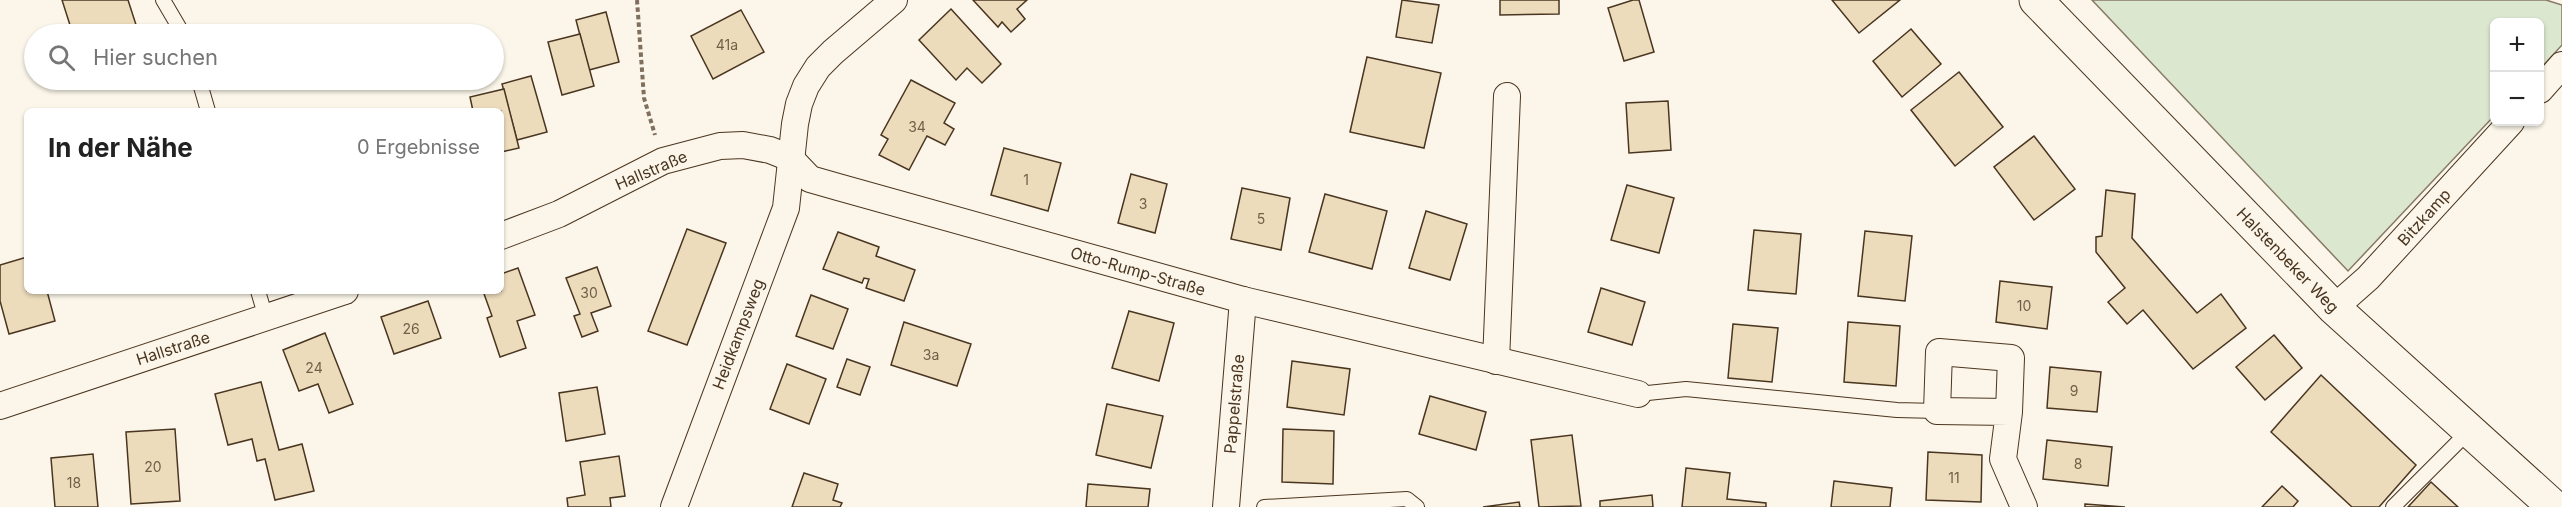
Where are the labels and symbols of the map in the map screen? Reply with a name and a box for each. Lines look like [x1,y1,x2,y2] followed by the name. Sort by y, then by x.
[716,36,738,53] house number: 41a
[908,118,926,135] house number: 34
[612,146,690,194] street label: Hallstraße
[1023,171,1029,188] house number: 1
[2393,184,2455,250] street label: Bitzkamp
[1139,195,1147,212] house number: 3
[2233,203,2343,317] street label: Halstenbeker Weg
[1257,210,1265,227] house number: 5
[1068,242,1208,300] street label: Otto-Rump-Straße
[708,276,768,392] street label: Heidkampsweg
[580,284,598,301] house number: 30
[2017,297,2031,314] house number: 10
[402,320,420,337] house number: 26
[134,327,212,369] street label: Hallstraße
[923,346,939,363] house number: 3a
[1220,353,1248,455] street label: Pappelstraße
[305,359,323,376] house number: 24
[2070,382,2078,399] house number: 9
[2074,455,2082,472] house number: 8
[144,458,162,475] house number: 20
[1948,469,1960,486] house number: 11
[67,474,81,491] house number: 18

